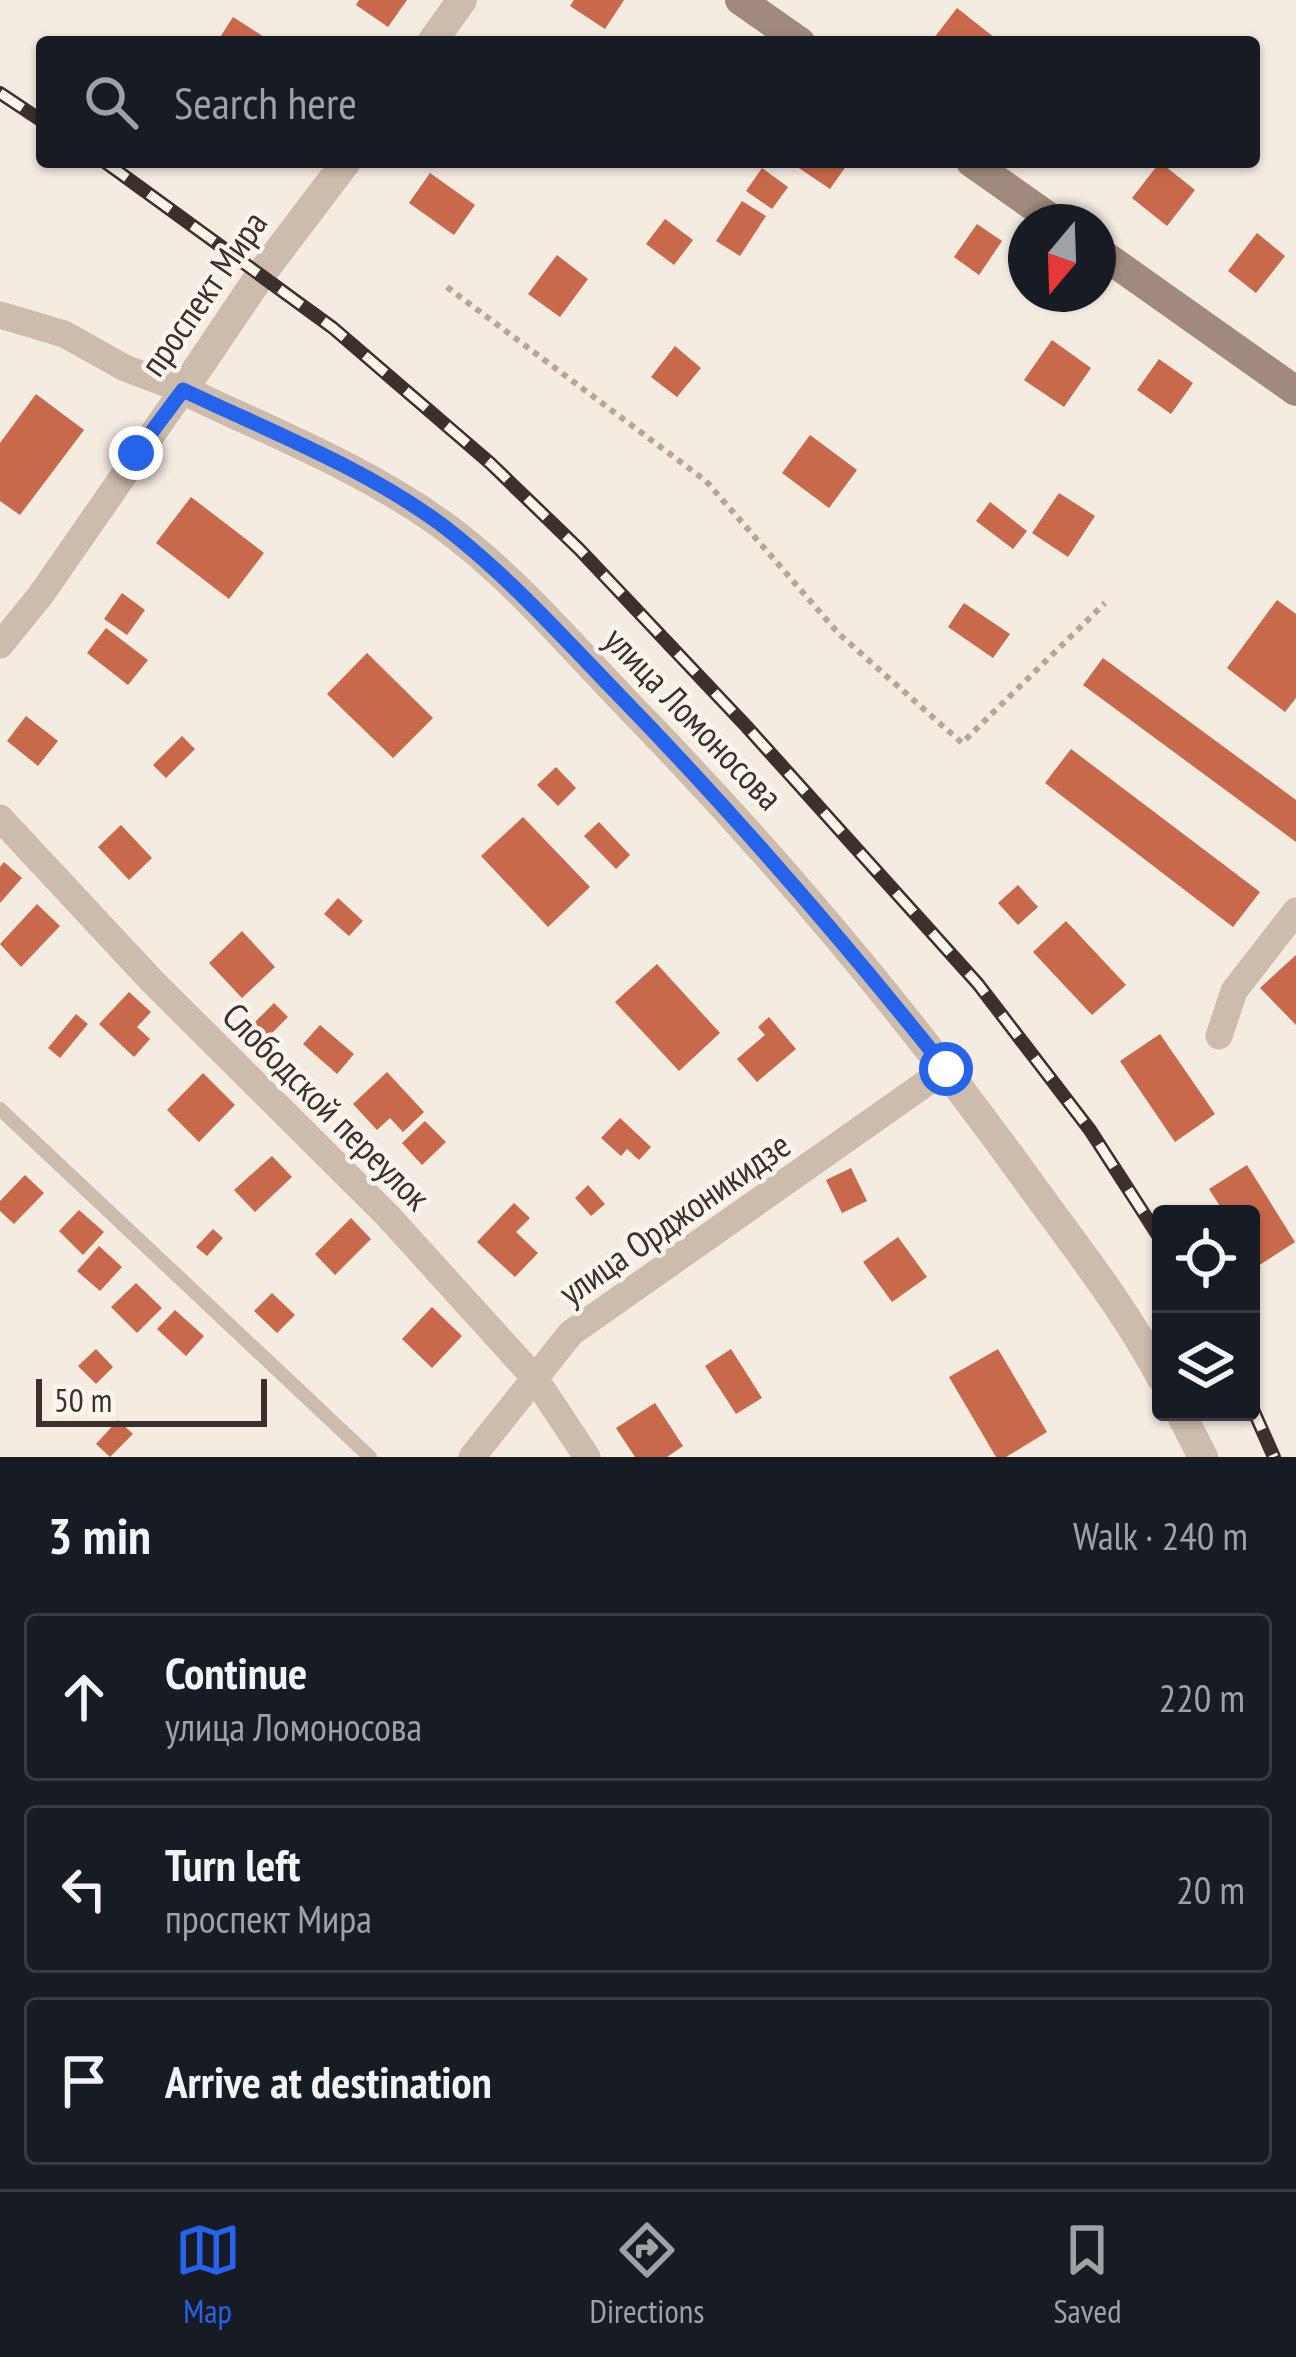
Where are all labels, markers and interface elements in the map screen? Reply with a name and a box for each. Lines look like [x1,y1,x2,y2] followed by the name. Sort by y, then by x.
[36,36,1260,168] search box
[78,69,144,135] icon: search
[174,73,357,131] text: Search here
[129,201,277,385] street label: проспект Мира
[1008,204,1116,312] north arrow
[109,426,163,480] route end
[595,616,793,820] street label: улица Ломоносова
[213,992,441,1220] street label: Слободской переулок
[919,1042,973,1096] route start
[549,1121,799,1315] street label: улица Орджоникидзе
[1152,1205,1260,1421] map controls
[1152,1205,1260,1313] button: locate
[1152,1313,1260,1421] button: layers
[36,1373,267,1426] scale bar
[54,1378,112,1421] text: 50 m
[48,1502,151,1568] text: 3 min
[1073,1510,1248,1561] text: Walk · 240 m
[165,1643,307,1701] text: Continue
[51,1664,117,1730] icon: ahead
[1159,1672,1245,1723] text: 220 m
[165,1701,422,1752] text: улица Ломоносова
[165,1835,300,1893] text: Turn left
[51,1856,117,1922] icon: left
[1176,1864,1245,1915] text: 20 m
[165,1893,372,1944] text: проспект Мира
[51,2048,117,2114] icon: arrive
[165,2052,492,2110] text: Arrive at destination
[175,2217,241,2332] tab: Map
[590,2217,704,2332] tab: Directions
[1053,2217,1121,2332] tab: Saved

